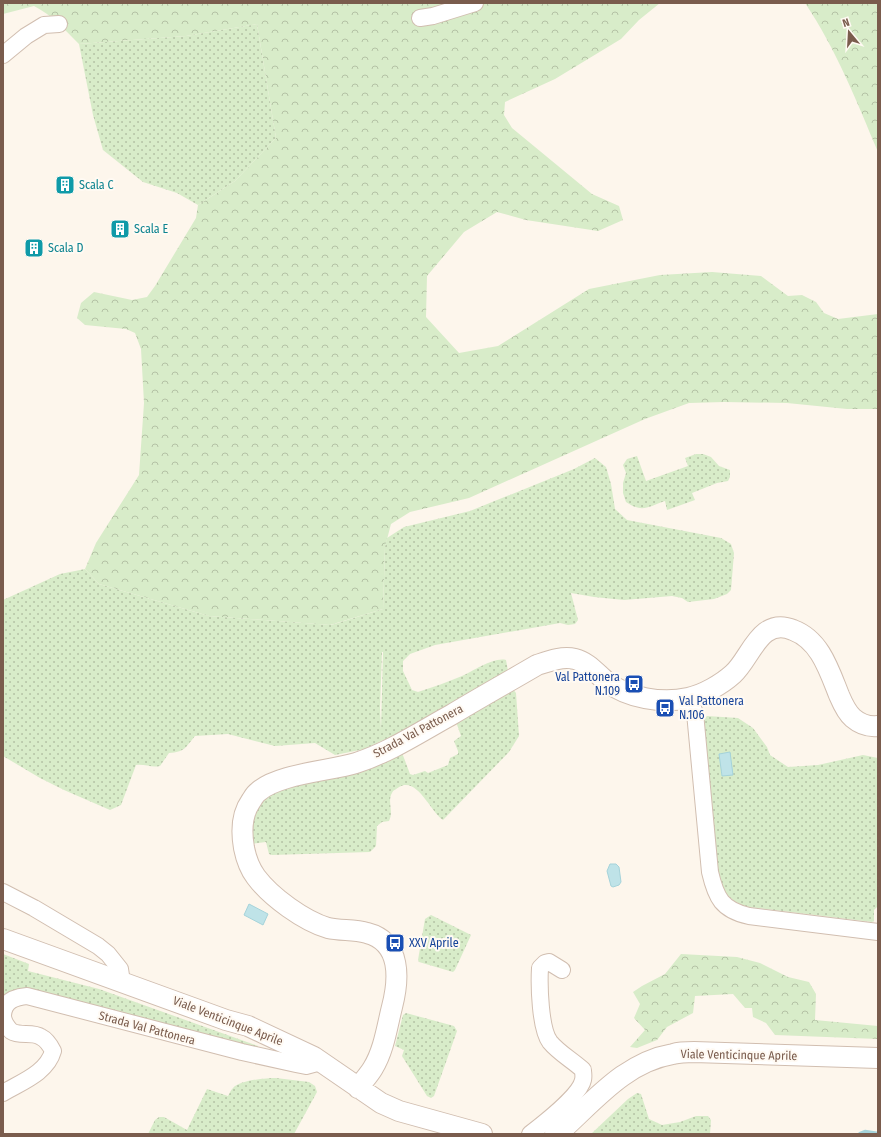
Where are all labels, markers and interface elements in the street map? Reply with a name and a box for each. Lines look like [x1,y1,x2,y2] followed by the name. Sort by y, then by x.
[829,12,869,52] north arrow
[841,16,851,30] text: N
[54,174,76,196] building icon: Scala C
[79,178,114,192] place label: Scala C
[109,218,131,240] building icon: Scala E
[134,222,169,236] place label: Scala E
[23,237,45,259] building icon: Scala D
[48,241,84,255] place label: Scala D
[555,670,620,698] place label: Val Pattonera N.109
[623,673,645,695] bus stop icon: Val Pattonera N.109
[679,694,744,722] place label: Val Pattonera N.106
[654,697,676,719] bus stop icon: Val Pattonera N.106
[371,701,465,761] street label: Strada Val Pattonera
[384,932,406,954] bus stop icon: XXV Aprile
[409,936,459,950] place label: XXV Aprile
[171,994,285,1048] street label: Viale Venticinque Aprile
[97,1008,197,1048] street label: Strada Val Pattonera
[681,1047,797,1063] street label: Viale Venticinque Aprile

